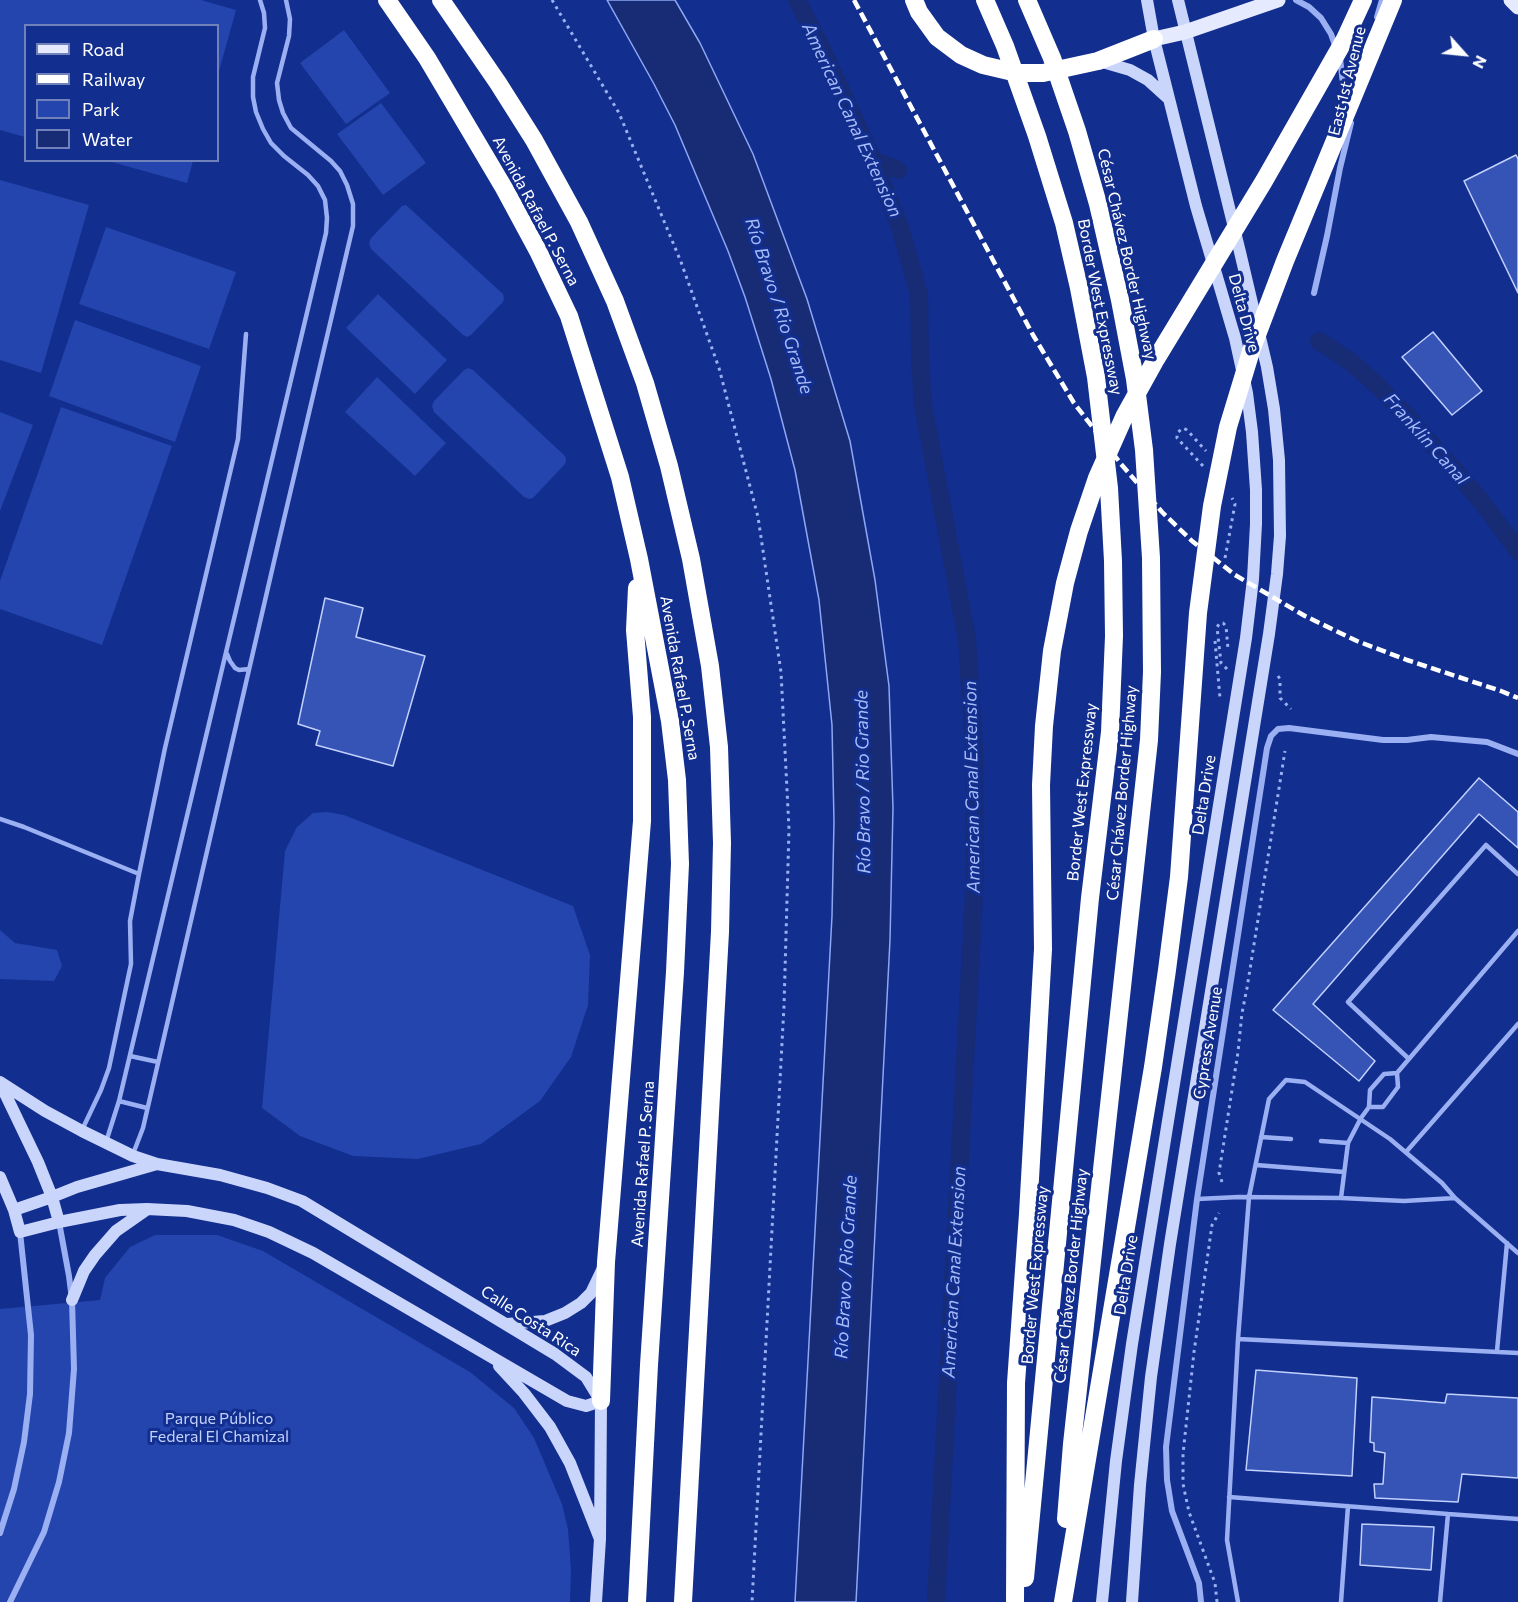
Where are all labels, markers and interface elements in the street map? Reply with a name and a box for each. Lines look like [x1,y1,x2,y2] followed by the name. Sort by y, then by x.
[797,19,907,221] water label: American Canal Extension
[24,24,219,162] legend
[1324,24,1370,138] street label: East 1st Avenue
[1434,24,1494,84] north arrow
[82,38,124,60] text: Road
[1469,53,1492,72] text: N
[82,68,145,90] text: Railway
[82,98,120,120] text: Park
[82,128,133,150] text: Water
[488,133,584,289] street label: Avenida Rafael P. Serna
[1093,147,1161,361] street label: César Chávez Border Highway
[740,215,818,397] water label: Río Bravo / Rio Grande
[1073,217,1127,397] street label: Border West Expressway
[1224,271,1264,355] street label: Delta Drive
[1379,389,1473,489] water label: Franklin Canal
[656,594,704,762] street label: Avenida Rafael P. Serna
[959,681,985,893] water label: American Canal Extension
[1103,685,1141,901] street label: César Chávez Border Highway
[851,690,875,874] water label: Río Bravo / Rio Grande
[1063,702,1101,882] street label: Border West Expressway
[1188,754,1220,836] street label: Delta Drive
[1190,985,1226,1101] street label: Cypress Avenue
[628,1080,658,1248] street label: Avenida Rafael P. Serna
[938,1165,970,1379] water label: American Canal Extension
[1050,1168,1092,1384] street label: César Chávez Border Highway
[830,1175,862,1359] water label: Río Bravo / Rio Grande
[1018,1185,1052,1365] street label: Border West Expressway
[1110,1234,1142,1316] street label: Delta Drive
[477,1281,585,1361] street label: Calle Costa Rica
[149,1409,289,1447] park label: Parque Público Federal El Chamizal

